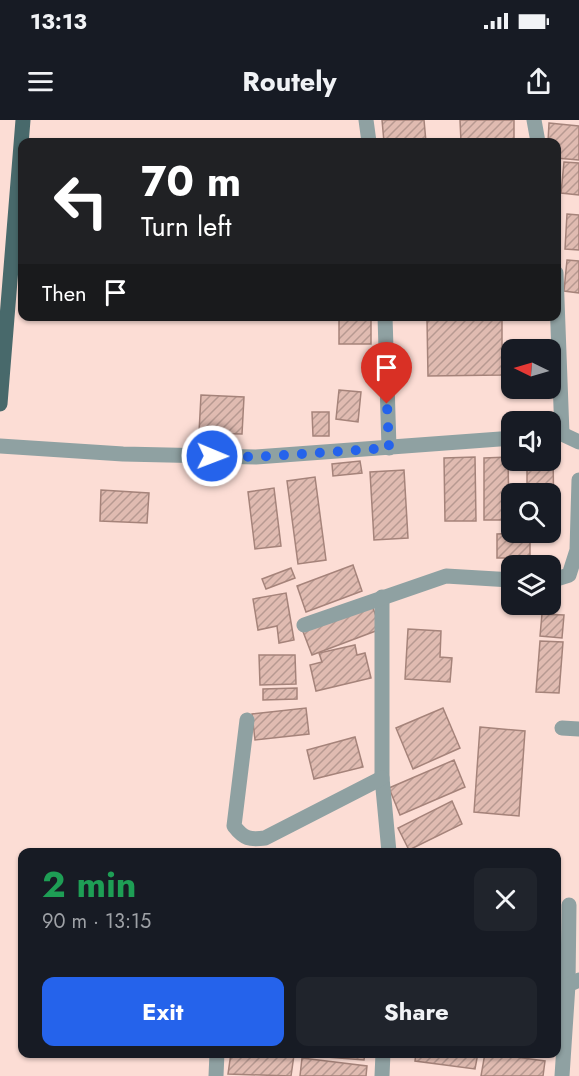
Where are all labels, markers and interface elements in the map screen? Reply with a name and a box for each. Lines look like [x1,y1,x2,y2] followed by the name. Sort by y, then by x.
[30,5,87,37] text: 13:13
[242,62,337,101] text: Routely
[24,65,57,98] icon: menu
[522,65,555,98] icon: share
[141,151,241,212] text: 70 m
[42,162,120,240] icon: left
[141,207,231,246] text: Turn left
[99,276,132,309] icon: arrive
[42,277,87,309] text: Then
[501,339,561,399] north arrow
[501,339,561,615] map controls
[361,342,412,404] pin
[370,351,403,384] icon: arrive
[501,411,561,471] button: sound
[180,424,244,488] position arrow
[501,483,561,543] button: search
[501,555,561,615] button: layers
[42,858,137,910] text: 2 min
[474,868,537,931] button: close
[42,907,151,936] text: 90 m · 13:15
[42,977,284,1046] button: Exit
[296,977,537,1046] button: Share

